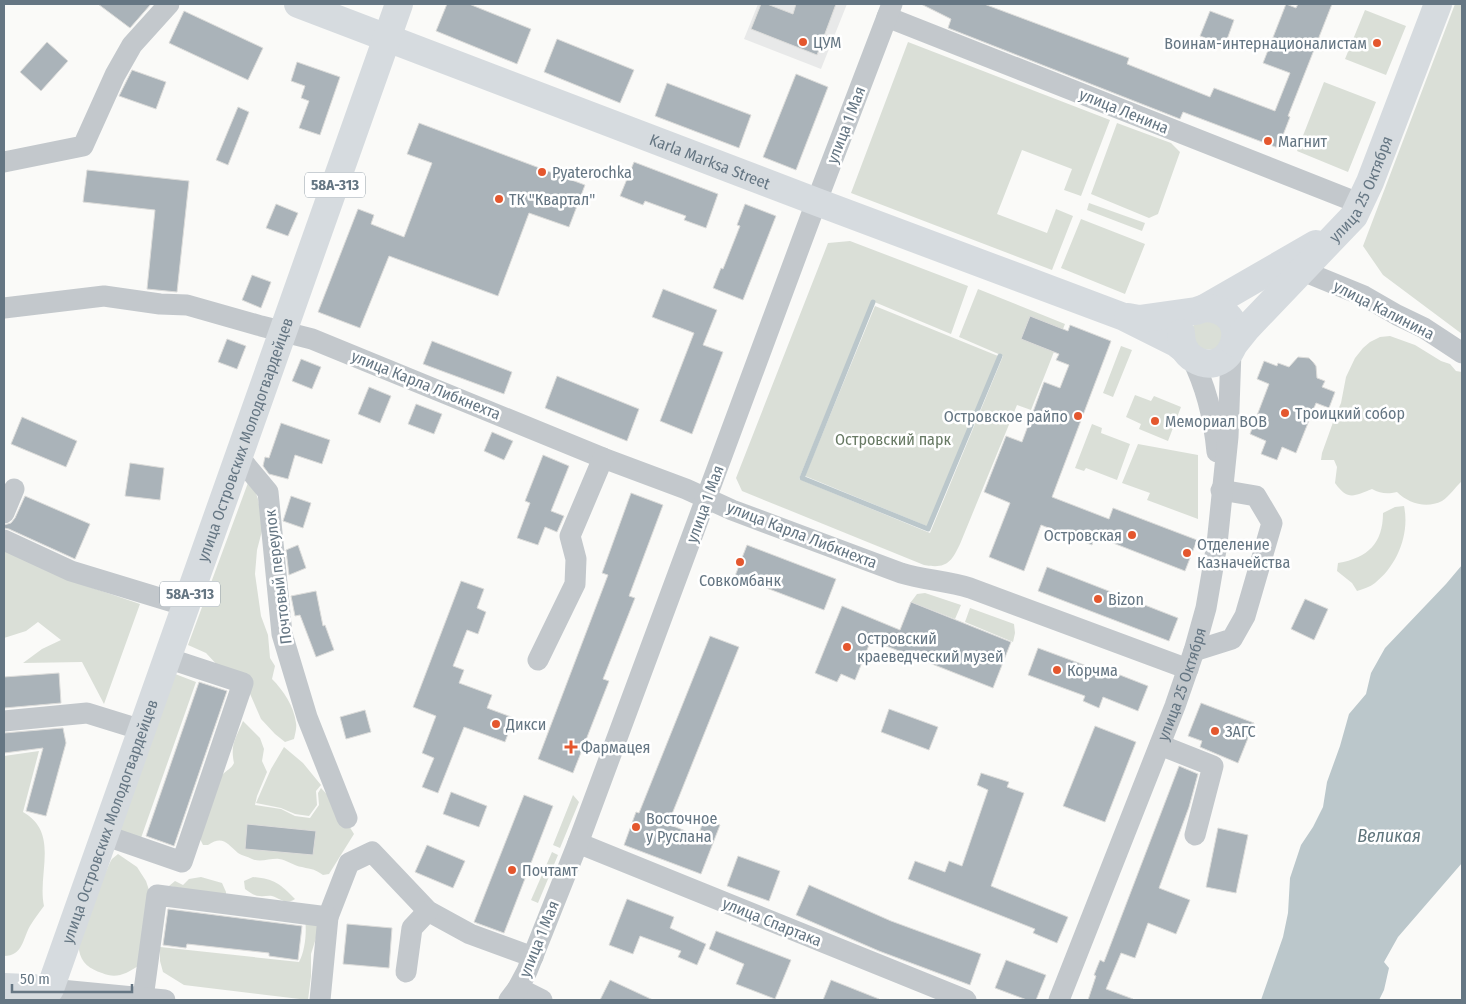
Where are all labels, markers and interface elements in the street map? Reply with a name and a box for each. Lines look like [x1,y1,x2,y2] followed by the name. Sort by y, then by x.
[813,33,841,52] place label: ЦУМ
[1164,34,1367,53] place label: Воинам-интернационалистам
[797,36,809,48] marker: ЦУМ
[1371,37,1383,49] marker: Воинам-интернационалистам
[823,84,869,166] street label: улица 1 Мая
[1077,84,1172,138] street label: улица Ленина
[647,130,774,193] street label: Karla Marksa Street
[1278,132,1328,151] place label: Магнит
[1325,133,1396,246] street label: улица 25 Октября
[1262,135,1274,147] marker: Магнит
[552,163,632,182] place label: Pyaterochka
[536,166,548,178] marker: Pyaterochka
[305,172,365,198] road number: 58А-313
[509,190,595,209] place label: ТК "Квартал"
[493,193,505,205] marker: ТК "Квартал"
[1330,276,1438,344] street label: улица Калинина
[193,315,297,564] street label: улица Островских Молодогвардейцев
[349,346,503,424] street label: улица Карла Либкнехта
[1295,404,1405,423] place label: Троицкий собор
[944,407,1068,426] place label: Островское райпо
[1279,407,1291,419] marker: Троицкий собор
[1072,410,1084,422] marker: Островское райпо
[1165,412,1267,431] place label: Мемориал ВОВ
[1149,415,1161,427] marker: Мемориал ВОВ
[835,430,951,449] park label: Островский парк
[682,463,728,545] street label: улица 1 Мая
[724,498,880,572] street label: улица Карла Либкнехта
[260,508,296,645] street label: Почтовый переулок
[1044,526,1122,545] place label: Островская
[1126,529,1138,541] marker: Островская
[1197,535,1290,572] place label: Отделение Казначейства
[1181,547,1193,559] marker: Отделение Казначейства
[734,556,746,568] marker: Совкомбанк
[699,571,781,590] place label: Совкомбанк
[160,582,220,606] road number: 58А-313
[1108,590,1144,609] place label: Bizon
[1092,593,1104,605] marker: Bizon
[1153,625,1210,743] street label: улица 25 Октября
[857,629,1004,666] place label: Островский краеведческий музей
[841,641,853,653] marker: Островский краеведческий музей
[1067,661,1118,680] place label: Корчма
[1051,664,1063,676] marker: Корчма
[57,697,161,946] street label: улица Островских Молодогвардейцев
[505,715,546,734] place label: Дикси
[490,718,502,730] marker: Дикси
[1225,722,1256,741] place label: ЗАГС
[1209,725,1221,737] marker: ЗАГС
[581,738,651,757] place label: Фармацея
[565,741,577,753] marker: Фармацея
[646,809,717,846] place label: Восточное у Руслана
[630,821,642,833] marker: Восточное у Руслана
[1357,825,1421,847] water label: Великая
[522,861,578,880] place label: Почтамт
[506,864,518,876] marker: Почтамт
[720,894,824,951] street label: улица Спартака
[515,898,563,980] street label: улица 1 Мая
[12,962,132,994] scale bar
[20,970,50,988] text: 50 m

